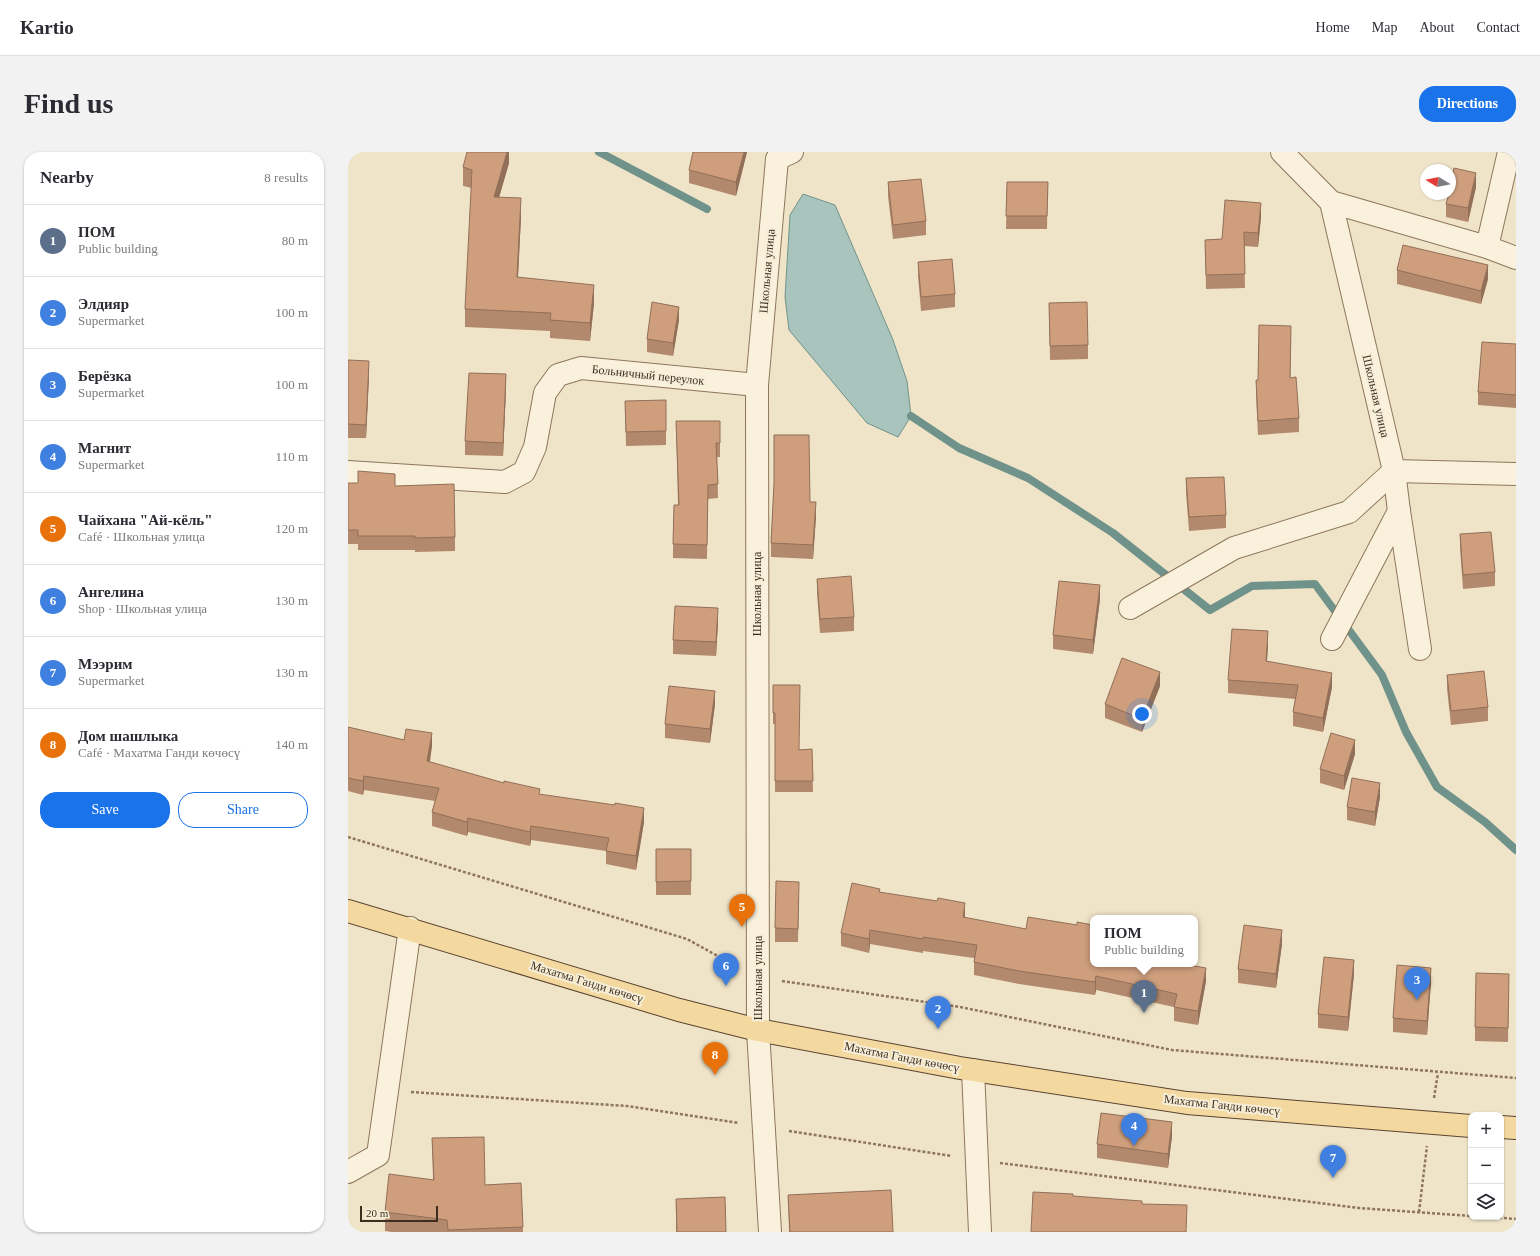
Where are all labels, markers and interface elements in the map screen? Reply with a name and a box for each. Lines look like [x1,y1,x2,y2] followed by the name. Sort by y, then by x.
[20,17,74,38] text: Kartio
[1316,20,1350,35] text: Home
[1372,20,1397,35] text: Map
[1419,20,1454,35] text: About
[1476,20,1520,35] text: Contact
[1419,86,1516,122] button: Directions
[24,88,114,119] text: Find us
[1420,164,1456,200] north arrow
[40,168,94,187] text: Nearby
[264,170,308,185] text: 8 results
[78,224,116,240] text: ПОМ
[756,228,778,314] street label: Школьная улица
[50,233,56,248] text: 1
[282,233,308,248] text: 80 m
[78,241,158,256] text: Public building
[78,296,129,312] text: Элдияр
[50,305,56,320] text: 2
[275,305,308,320] text: 100 m
[78,313,144,328] text: Supermarket
[1360,353,1392,439] street label: Школьная улица
[591,362,705,388] street label: Больничный переулок
[78,368,132,384] text: Берёзка
[50,377,56,392] text: 3
[275,377,308,392] text: 100 m
[78,385,144,400] text: Supermarket
[78,440,131,456] text: Магнит
[50,449,56,464] text: 4
[276,449,308,464] text: 110 m
[78,457,144,472] text: Supermarket
[78,512,213,528] text: Чайхана "Ай-кёль"
[50,521,56,536] text: 5
[275,521,308,536] text: 120 m
[78,529,205,544] text: Café · Школьная улица
[750,551,764,636] street label: Школьная улица
[78,584,144,600] text: Ангелина
[50,593,56,608] text: 6
[275,593,308,608] text: 130 m
[78,601,207,616] text: Shop · Школьная улица
[78,656,133,672] text: Мээрим
[50,665,56,680] text: 7
[275,665,308,680] text: 130 m
[78,673,144,688] text: Supermarket
[1132,704,1152,724] your location
[78,728,178,744] text: Дом шашлыка
[50,737,56,752] text: 8
[275,737,308,752] text: 140 m
[78,745,240,760] text: Café · Махатма Ганди көчөсү
[40,792,170,828] button: Save
[178,792,308,828] button: Share
[729,894,755,927] pin: 5
[1090,915,1198,967] popup
[1104,925,1142,941] text: ПОМ
[751,935,765,1020] street label: Школьная улица
[1104,942,1184,957] text: Public building
[713,953,739,986] pin: 6
[529,958,645,1006] street label: Махатма Ганди көчөсү
[1404,967,1430,1000] pin: 3
[1131,980,1157,1013] pin: 1
[925,996,951,1029] pin: 2
[843,1039,961,1075] street label: Махатма Ганди көчөсү
[702,1042,728,1075] pin: 8
[1163,1092,1281,1118] street label: Махатма Ганди көчөсү
[1468,1112,1504,1220] map controls
[1468,1112,1504,1148] button: +
[1121,1113,1147,1146] pin: 4
[1320,1145,1346,1178] pin: 7
[1468,1148,1504,1184] button: −
[1468,1184,1504,1220] button: layers
[360,1204,438,1223] scale bar
[366,1207,388,1219] text: 20 m

